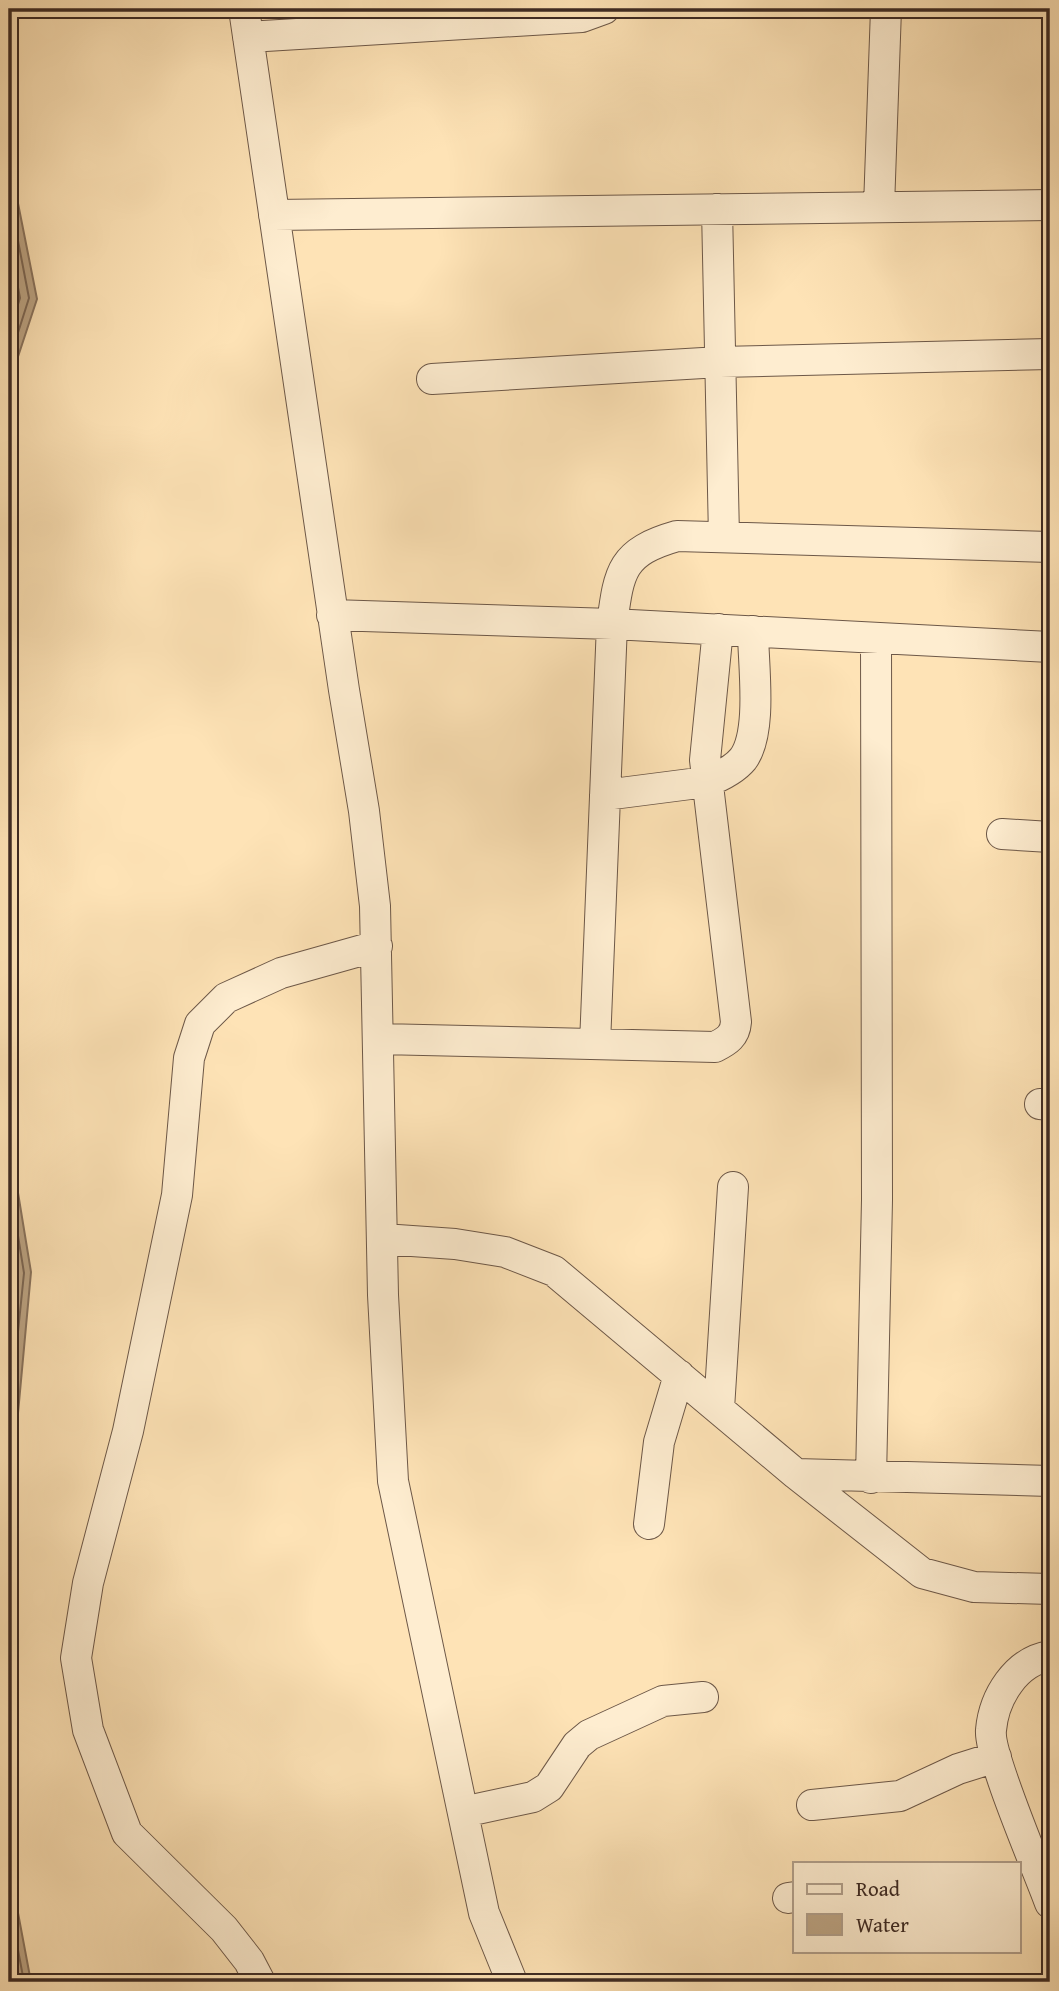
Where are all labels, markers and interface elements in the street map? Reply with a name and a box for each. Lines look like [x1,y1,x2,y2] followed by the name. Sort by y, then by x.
[793,1862,1020,1952] legend
[856,1873,901,1904] text: Road
[856,1909,909,1940] text: Water

